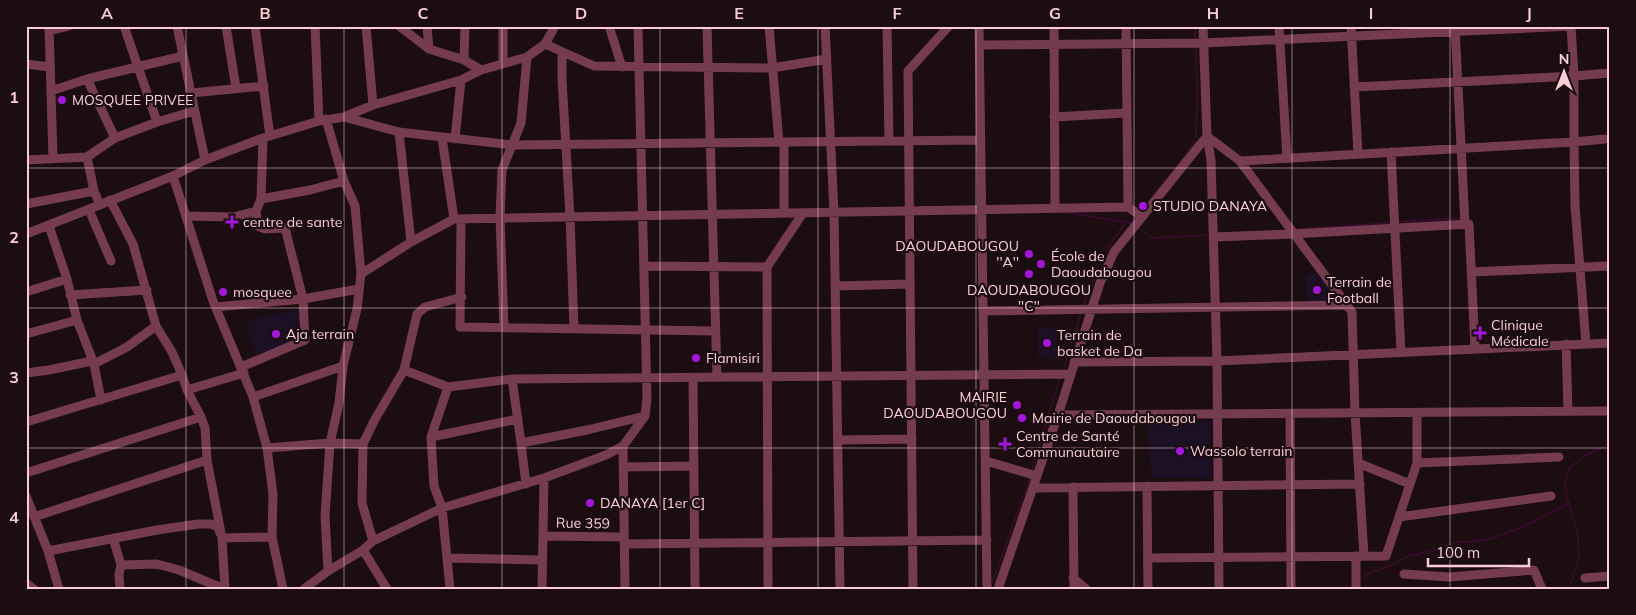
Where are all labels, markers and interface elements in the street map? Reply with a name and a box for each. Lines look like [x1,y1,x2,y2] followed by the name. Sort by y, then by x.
[101,3,113,23] text: A
[259,3,271,23] text: B
[418,3,429,23] text: C
[575,3,587,23] text: D
[734,3,744,23] text: E
[892,3,902,23] text: F
[1049,3,1061,23] text: G
[1207,3,1219,23] text: H
[1369,3,1373,23] text: I
[1526,3,1532,23] text: J
[1538,48,1588,98] north arrow
[1559,50,1569,68] text: N
[9,87,19,107] text: 1
[72,91,193,109] place label: MOSQUEE PRIVEE
[56,94,68,106] marker: MOSQUEE PRIVEE
[1153,197,1268,215] place label: STUDIO DANAYA
[1137,200,1149,212] marker: STUDIO DANAYA
[243,213,342,231] place label: centre de sante
[225,215,239,229] marker: centre de sante
[9,227,19,247] text: 2
[895,237,1019,271] place label: DAOUDABOUGOU ''A''
[1051,247,1152,281] place label: École de Daoudabougou
[1023,248,1035,260] marker: DAOUDABOUGOU ''A''
[1035,258,1047,270] marker: École de Daoudabougou
[1023,268,1035,280] marker: DAOUDABOUGOU ''C''
[1327,273,1392,307] place label: Terrain de Football
[967,281,1091,315] place label: DAOUDABOUGOU ''C''
[233,283,292,301] place label: mosquee
[1311,284,1323,296] marker: Terrain de Football
[217,286,229,298] marker: mosquee
[1491,316,1549,350] place label: Clinique Médicale
[286,325,354,343] place label: Aja terrain
[1057,326,1142,360] place label: Terrain de basket de Da
[1473,326,1487,340] marker: Clinique Médicale
[270,328,282,340] marker: Aja terrain
[1041,337,1053,349] marker: Terrain de basket de Da
[706,349,760,367] place label: Flamisiri
[690,352,702,364] marker: Flamisiri
[9,367,19,387] text: 3
[883,388,1007,422] place label: MAIRIE DAOUDABOUGOU
[1011,399,1023,411] marker: MAIRIE DAOUDABOUGOU
[1032,409,1196,427] place label: Mairie de Daoudabougou
[1016,412,1028,424] marker: Mairie de Daoudabougou
[1016,427,1120,461] place label: Centre de Santé Communautaire
[998,437,1012,451] marker: Centre de Santé Communautaire
[1190,442,1293,460] place label: Wassolo terrain
[1174,445,1186,457] marker: Wassolo terrain
[600,494,705,512] place label: DANAYA [1er C]
[584,497,596,509] marker: DANAYA [1er C]
[9,507,19,527] text: 4
[556,514,610,532] street label: Rue 359
[1428,535,1530,567] scale bar
[1436,543,1480,562] text: 100 m

